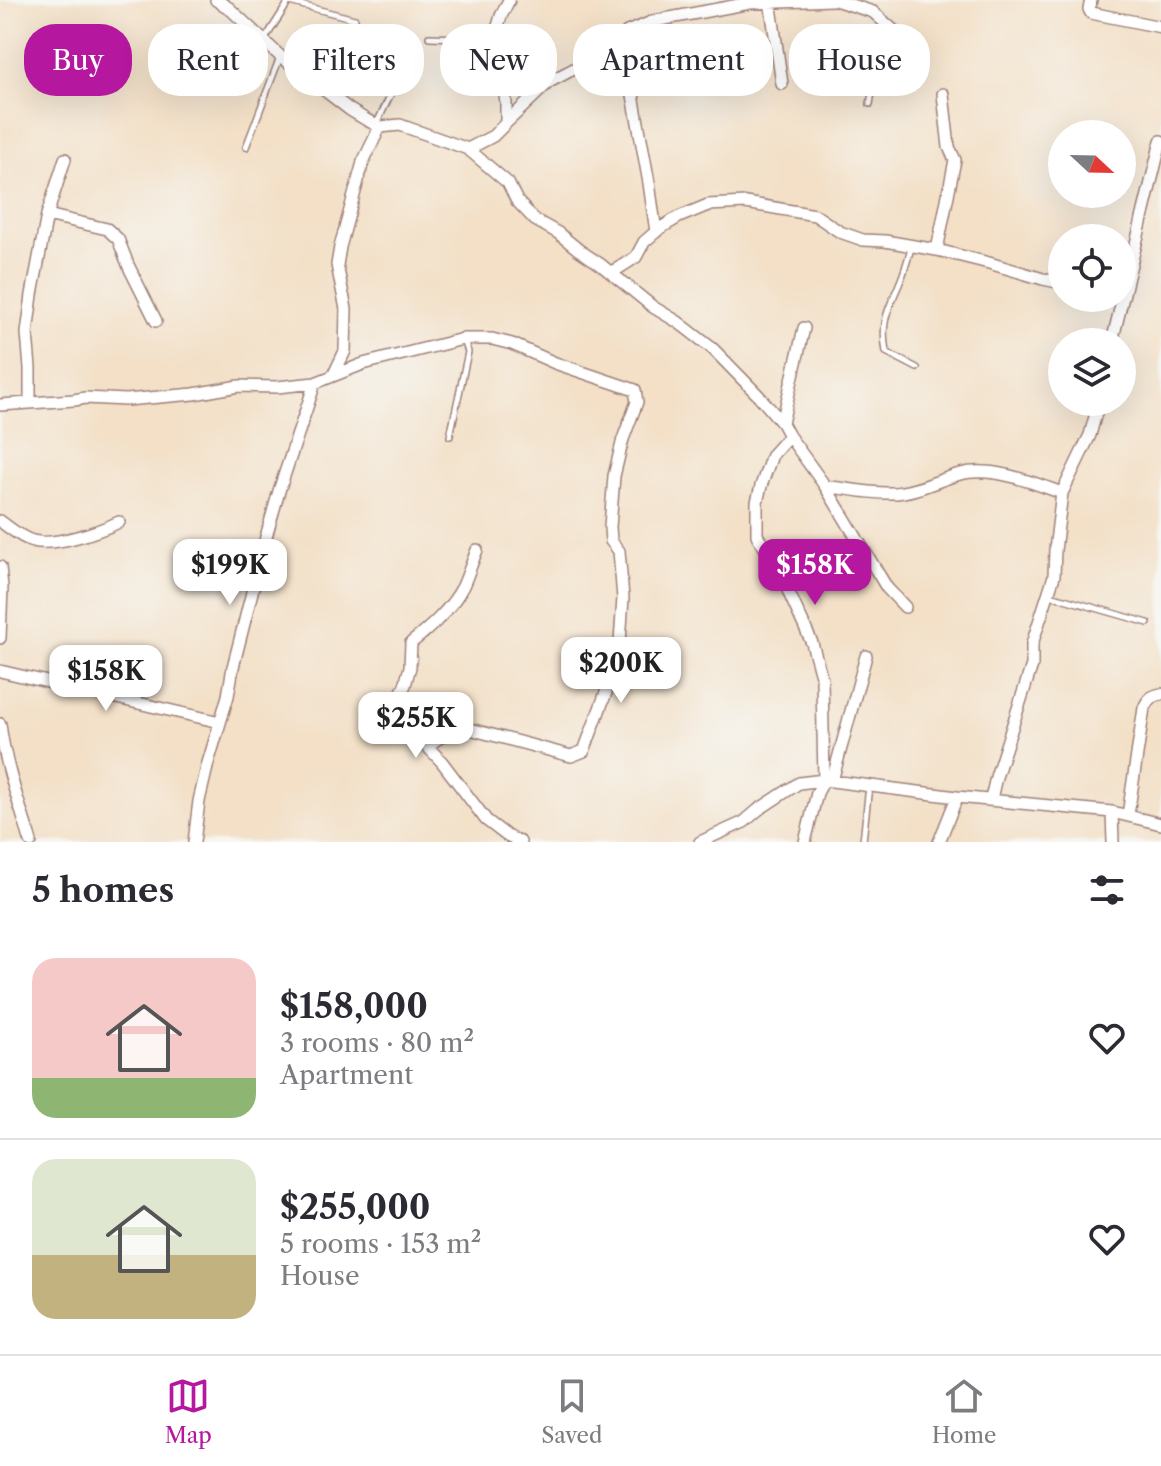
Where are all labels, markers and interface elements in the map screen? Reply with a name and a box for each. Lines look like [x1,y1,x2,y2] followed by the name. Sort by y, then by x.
[24,24,132,96] chip: Buy
[148,24,268,96] chip: Rent
[284,24,424,96] chip: Filters
[440,24,557,96] chip: New
[573,24,773,96] chip: Apartment
[789,24,930,96] chip: House
[1048,120,1136,208] north arrow
[1048,120,1136,416] map controls
[1048,224,1136,312] button: locate
[1048,328,1136,416] button: layers
[174,539,286,607] pin: $199K
[759,539,871,607] pin: $158K
[191,549,269,581] text: $199K
[776,549,854,581] text: $158K
[565,637,677,705] pin: $200K
[50,645,162,713] pin: $158K
[579,647,663,679] text: $200K
[67,655,145,687] text: $158K
[360,692,472,760] pin: $255K
[376,702,456,734] text: $255K
[1085,868,1129,912] icon: filters
[32,869,174,911] text: 5 homes
[280,985,428,1027] text: $158,000
[96,990,192,1086] icon: home
[1085,1016,1129,1060] icon: heart
[280,1027,474,1059] text: 3 rooms · 80 m²
[280,1059,413,1091] text: Apartment
[280,1186,431,1228] text: $255,000
[96,1191,192,1287] icon: home
[1085,1217,1129,1261] icon: heart
[280,1228,481,1260] text: 5 rooms · 153 m²
[280,1260,360,1292] text: House
[165,1374,212,1449] tab: Map
[541,1374,602,1449] tab: Saved
[932,1374,996,1449] tab: Home

